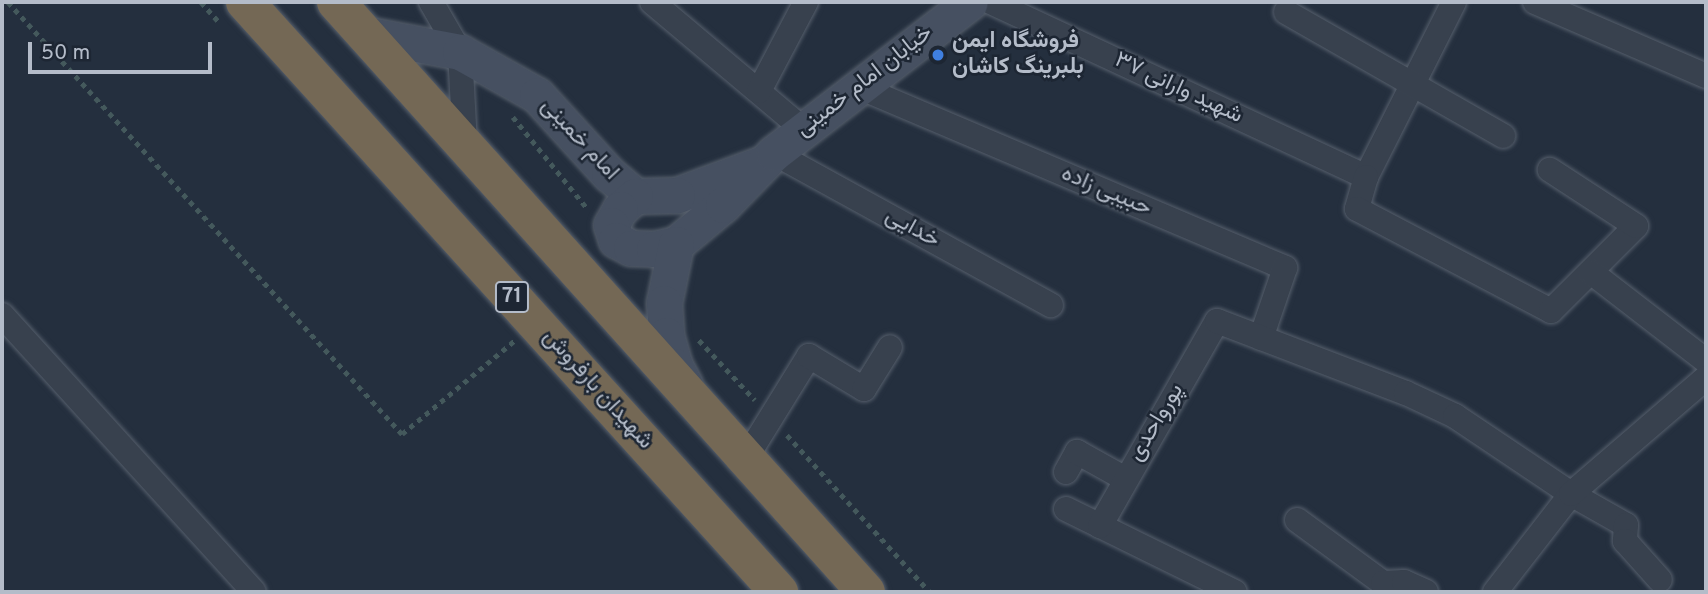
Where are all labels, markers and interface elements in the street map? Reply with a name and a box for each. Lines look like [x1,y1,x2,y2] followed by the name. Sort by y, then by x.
[791,20,939,144] street label: خیابان امام خمینی
[32,28,215,72] scale bar
[952,28,1084,82] place label: فروشگاه ایمن بلبرینگ کاشان
[41,40,90,67] text: 50 m
[930,47,946,63] marker: فروشگاه ایمن بلبرینگ کاشان
[1109,47,1247,131] street label: شهید وارانی ۳۷
[534,93,624,187] street label: امام خمینی
[1057,161,1155,223] street label: حبیبی زاده
[880,203,944,255] street label: خدایی
[494,280,530,314] road number: 71
[536,324,658,456] street label: شهیدان بارفروش
[1123,379,1191,467] street label: پورواحدی

